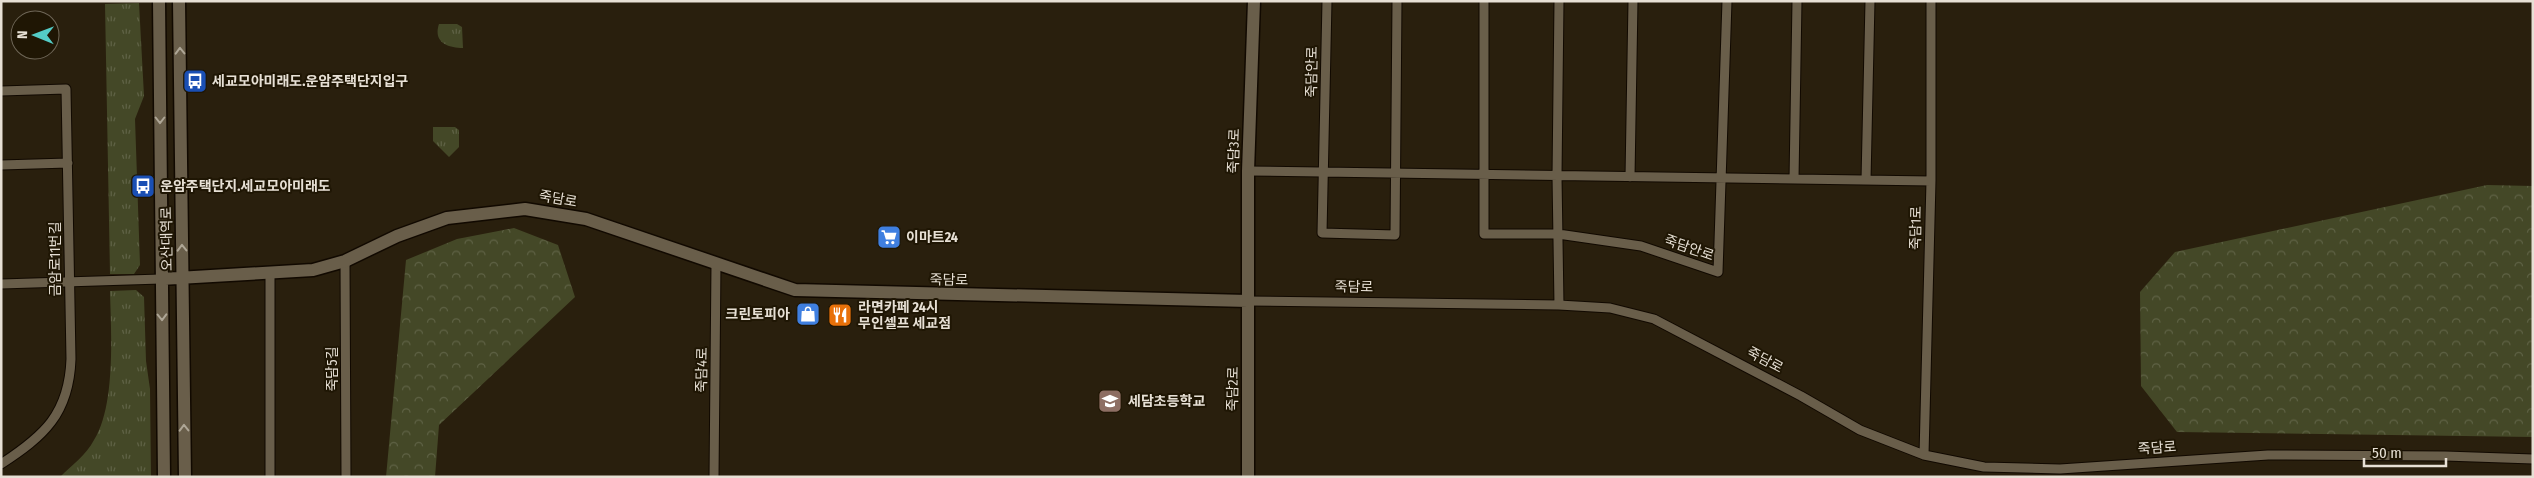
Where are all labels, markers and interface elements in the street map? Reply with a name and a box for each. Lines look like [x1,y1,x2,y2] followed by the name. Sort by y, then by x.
[10,10,60,60] north arrow
[14,30,31,39] text: N
[175,46,185,54] one-way arrow
[1303,46,1321,98] street label: 죽담안로
[182,68,208,94] bus stop icon: 세교모아미래도.운암주택단지입구
[212,73,409,90] place label: 세교모아미래도.운암주택단지입구
[155,116,165,124] one-way arrow
[1225,128,1243,174] street label: 죽담3로
[130,173,156,199] bus stop icon: 운암주택단지.세교모아미래도
[160,178,331,195] place label: 운암주택단지.세교모아미래도
[537,187,579,211] street label: 죽담로
[1907,206,1925,250] street label: 죽담1로
[158,207,176,271] street label: 오산대역로
[47,221,64,297] street label: 금암로11번길
[876,224,902,250] supermarket icon: 이마트24
[906,229,958,246] place label: 이마트24
[1662,232,1716,264] street label: 죽담안로
[177,244,187,252] one-way arrow
[930,271,969,289] street label: 죽담로
[1335,278,1374,296] street label: 죽담로
[858,299,951,332] place label: 라면카페 24시 무인셀프 세교점
[795,301,821,327] shop icon: 크린토피아
[827,302,853,328] restaurant icon: 라면카페 24시 무인셀프 세교점
[726,306,790,323] place label: 크린토피아
[157,314,167,322] one-way arrow
[1744,343,1786,377] street label: 죽담로
[324,346,341,392] street label: 죽담5길
[693,347,711,393] street label: 죽담4로
[1224,366,1242,412] street label: 죽담2로
[1097,388,1123,414] school or university icon: 세담초등학교
[1128,393,1205,410] place label: 세담초등학교
[179,424,190,432] one-way arrow
[2364,436,2446,468] scale bar
[2137,438,2177,458] street label: 죽담로
[2372,444,2402,462] text: 50 m

